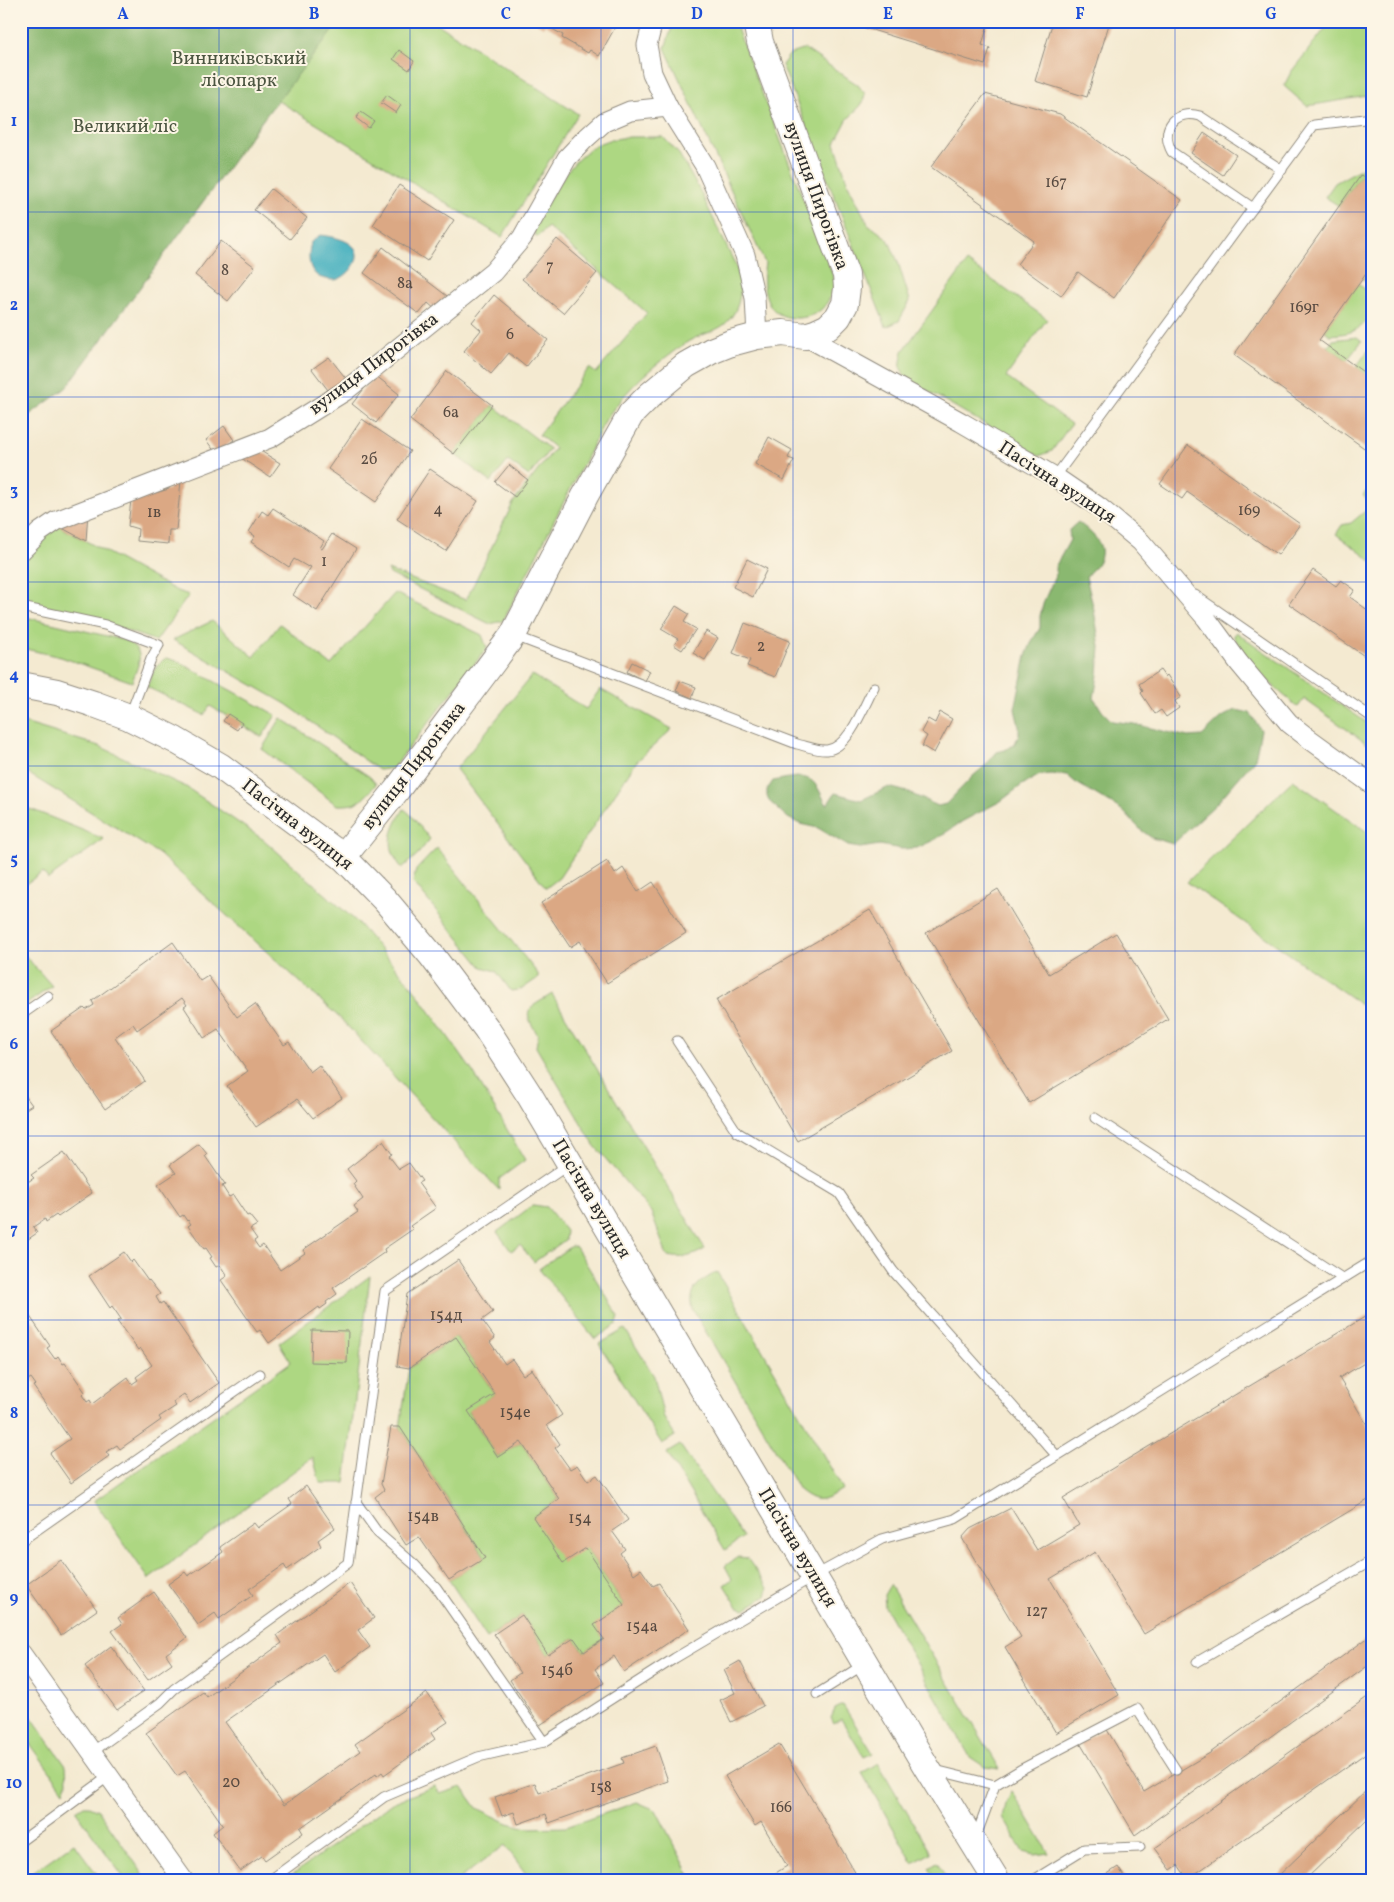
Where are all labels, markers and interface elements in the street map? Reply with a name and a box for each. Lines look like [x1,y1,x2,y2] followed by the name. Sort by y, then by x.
[117,4,129,26] text: A
[309,4,320,26] text: B
[501,4,511,26] text: C
[691,4,703,26] text: D
[883,4,893,26] text: E
[1075,4,1085,26] text: F
[1265,4,1277,26] text: G
[172,46,306,94] park label: Винниківський лісопарк
[11,111,17,133] text: 1
[73,114,177,140] park label: Великий ліс
[777,118,855,274] street label: вулиця Пирогівка
[1045,172,1067,194] house number: 167
[546,256,554,278] house number: 7
[221,260,229,282] house number: 8
[397,273,413,295] house number: 8а
[10,295,18,317] text: 2
[1289,297,1319,319] house number: 169г
[304,307,444,421] street label: вулиця Пирогівка
[506,324,514,346] house number: 6
[443,402,459,424] house number: 6а
[993,435,1121,531] street label: Пасічна вулиця
[360,449,378,471] house number: 2б
[10,480,18,502] text: 3
[433,499,443,521] house number: 4
[1238,500,1260,522] house number: 169
[147,502,161,524] house number: 1в
[321,551,327,573] house number: 1
[757,636,765,658] house number: 2
[9,665,19,687] text: 4
[356,697,472,835] street label: вулиця Пирогівка
[236,773,358,877] street label: Пасічна вулиця
[10,849,18,871] text: 5
[10,1034,19,1056] text: 6
[545,1134,637,1264] street label: Пасічна вулиця
[10,1219,18,1241] text: 7
[430,1305,462,1327] house number: 154д
[499,1402,531,1424] house number: 154е
[10,1403,18,1425] text: 8
[751,1483,843,1613] street label: Пасічна вулиця
[407,1506,439,1528] house number: 154в
[568,1508,592,1530] house number: 154
[10,1588,19,1610] text: 9
[1026,1601,1048,1623] house number: 127
[626,1616,658,1638] house number: 154а
[541,1660,573,1682] house number: 154б
[222,1772,240,1794] house number: 20
[6,1773,22,1795] text: 10
[590,1777,612,1799] house number: 158
[770,1797,792,1819] house number: 166

